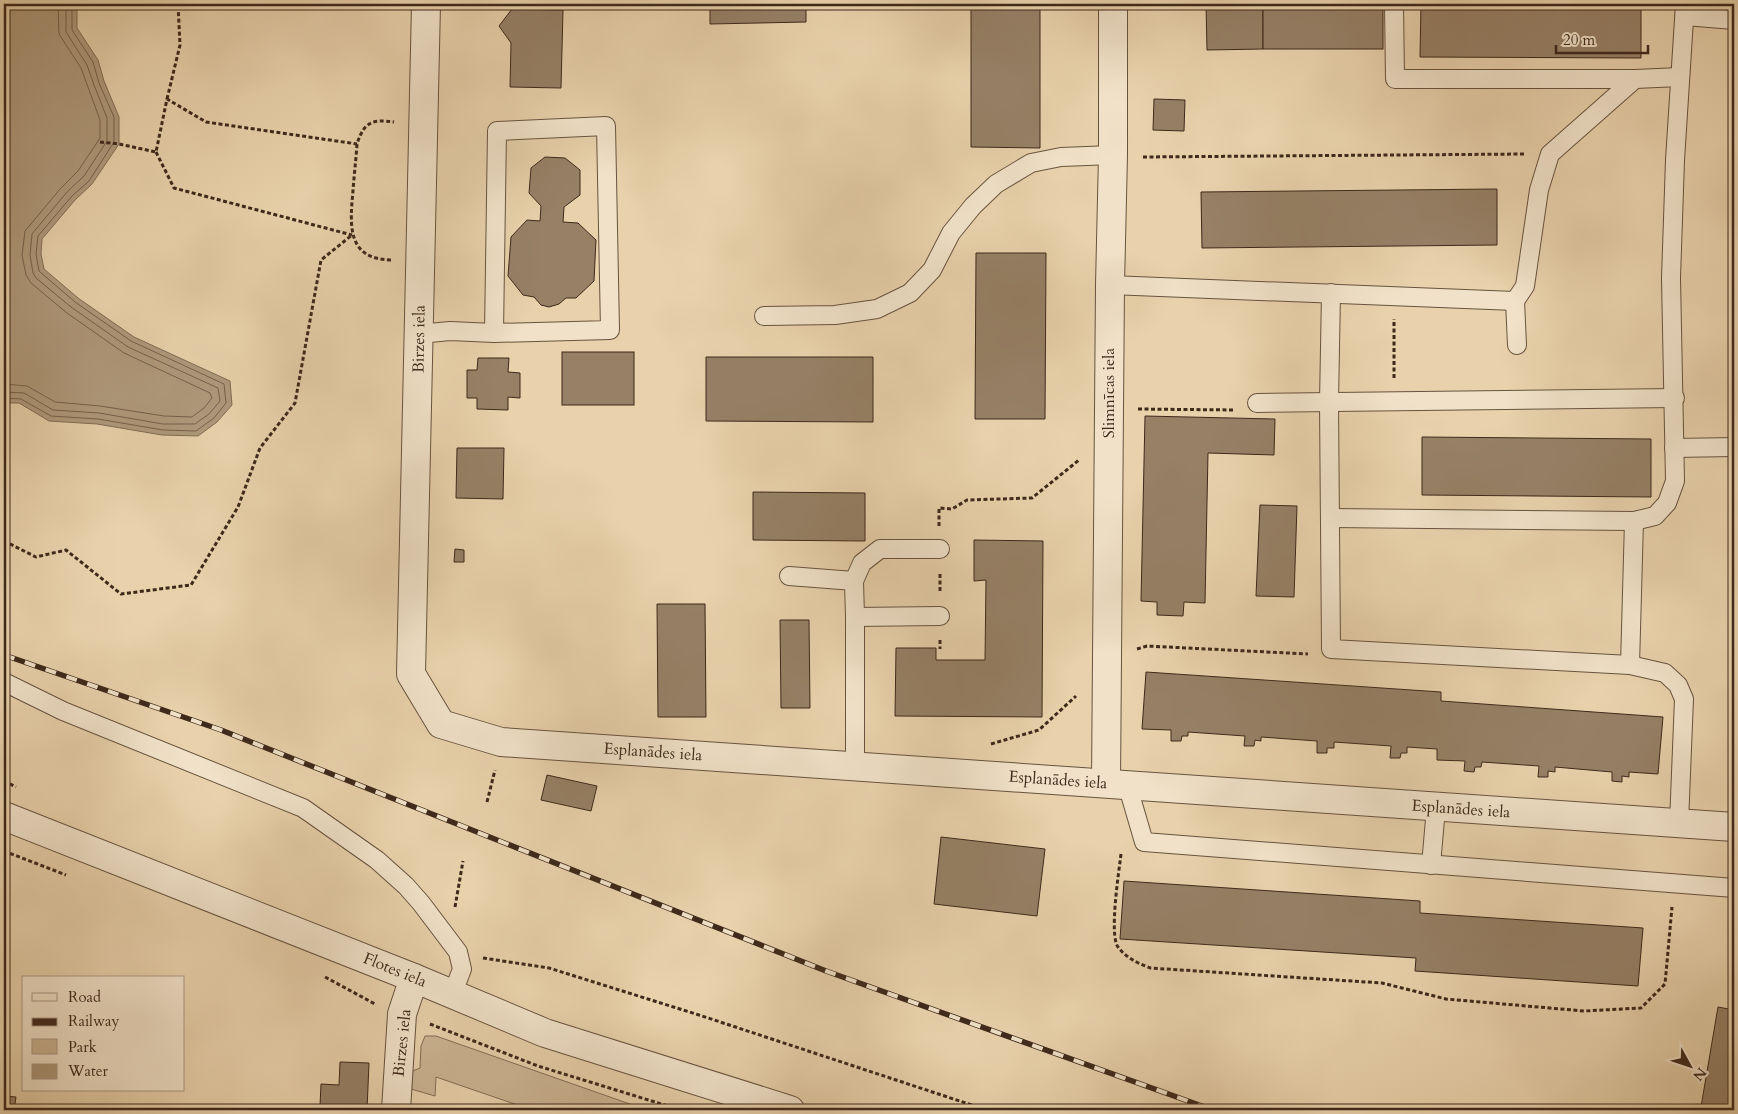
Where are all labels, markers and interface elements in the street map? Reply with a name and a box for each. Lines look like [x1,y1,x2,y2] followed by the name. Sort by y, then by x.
[1556,22,1648,54] scale bar
[1563,30,1595,50] text: 20 m
[407,305,431,373] street label: Birzes iela
[1098,348,1120,438] street label: Slimnīcas iela
[603,738,703,766] street label: Esplanādes iela
[1008,766,1108,794] street label: Esplanādes iela
[1411,795,1511,823] street label: Esplanādes iela
[360,947,430,993] street label: Flotes iela
[22,976,185,1092] legend
[68,987,101,1007] text: Road
[388,1008,417,1078] street label: Birzes iela
[68,1011,119,1031] text: Railway
[68,1037,97,1057] text: Park
[1666,1042,1716,1092] north arrow
[67,1061,109,1081] text: Water
[1688,1063,1711,1085] text: N

